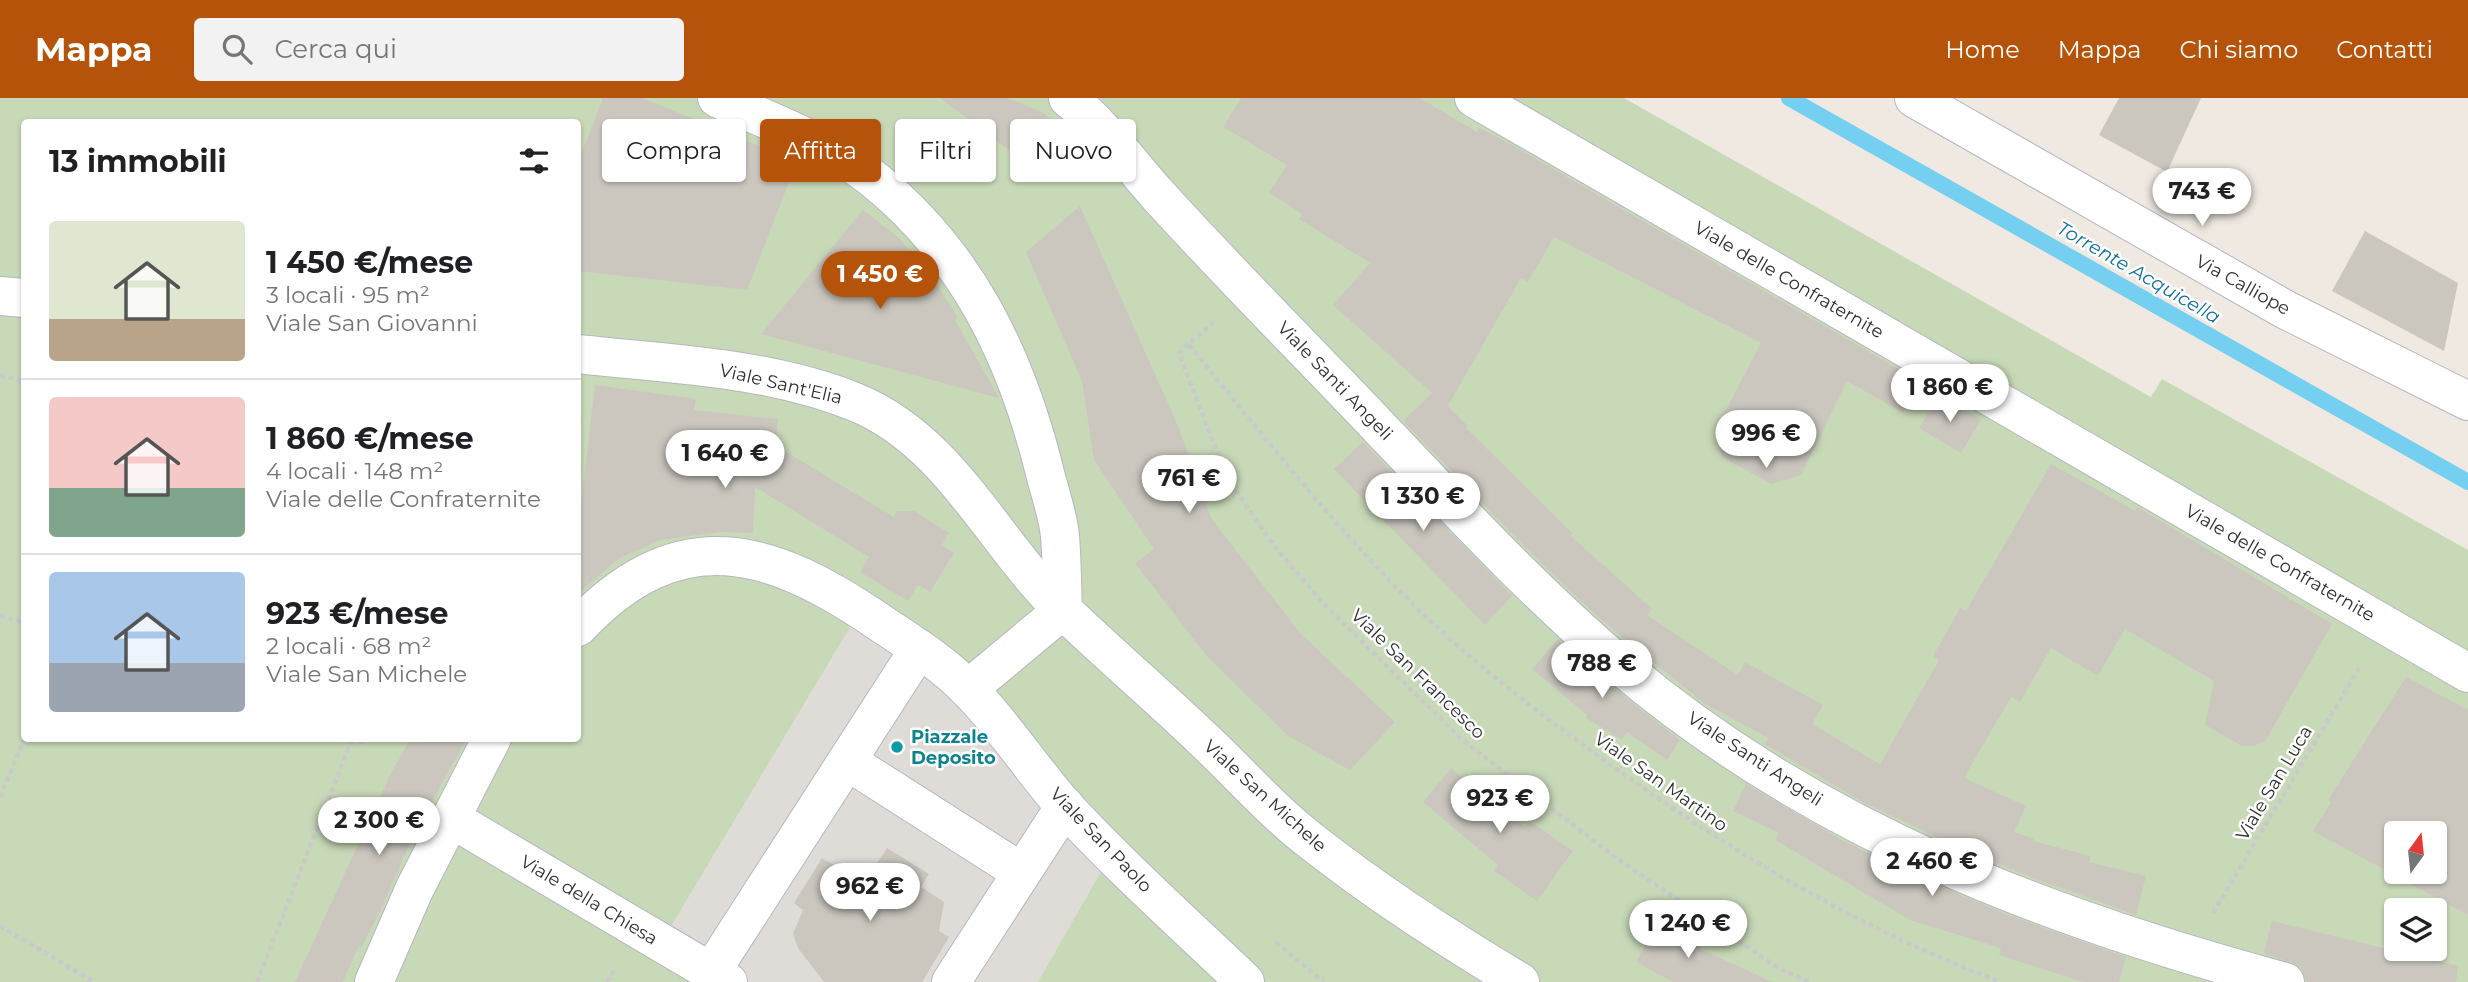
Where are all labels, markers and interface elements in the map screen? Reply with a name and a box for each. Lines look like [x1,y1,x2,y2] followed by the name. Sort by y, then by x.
[194,18,684,81] search box
[35,29,152,69] text: Mappa
[218,30,256,68] icon: search
[274,33,397,65] text: Cerca qui
[1945,35,2020,64] text: Home
[2058,35,2141,64] text: Mappa
[2179,35,2298,64] text: Chi siamo
[2336,35,2433,64] text: Contatti
[602,119,746,182] chip: Compra
[760,119,881,182] chip: Affitta
[895,119,996,182] chip: Filtri
[1010,119,1136,182] chip: Nuovo
[515,142,553,180] icon: filters
[49,143,227,180] text: 13 immobili
[2153,169,2251,228] pin: 743 €
[2168,177,2236,205] text: 743 €
[2053,216,2225,329] water label: Torrente Acquicella
[1690,217,1888,343] street label: Viale delle Confraternite
[266,244,473,281] text: 1 450 €/mese
[105,249,189,333] icon: home
[2192,250,2294,320] street label: Via Calliope
[815,252,945,311] pin: 1 450 €
[837,260,923,288] text: 1 450 €
[266,281,430,309] text: 3 locali · 95 m²
[266,309,478,337] text: Viale San Giovanni
[1273,317,1397,445] street label: Viale Santi Angeli
[717,359,845,409] street label: Viale Sant'Elia
[1885,364,2015,424] pin: 1 860 €
[1907,373,1993,401] text: 1 860 €
[1717,410,1815,470] pin: 996 €
[1731,419,1801,447] text: 996 €
[266,420,474,457] text: 1 860 €/mese
[105,425,189,509] icon: home
[660,430,790,490] pin: 1 640 €
[682,439,768,467] text: 1 640 €
[1140,456,1238,515] pin: 761 €
[266,457,443,485] text: 4 locali · 148 m²
[1158,464,1220,492] text: 761 €
[1358,474,1488,533] pin: 1 330 €
[1381,482,1465,510] text: 1 330 €
[266,485,541,513] text: Viale delle Confraternite
[2181,500,2379,626] street label: Viale delle Confraternite
[266,595,449,632] text: 923 €/mese
[105,600,189,684] icon: home
[1346,604,1490,744] street label: Viale San Francesco
[266,632,431,660] text: 2 locali · 68 m²
[1553,640,1651,700] pin: 788 €
[1567,649,1637,677] text: 788 €
[266,660,467,688] text: Viale San Michele
[1683,707,1827,811] street label: Viale Santi Angeli
[2231,722,2317,844] street label: Viale San Luca
[911,726,996,769] place label: Piazzale Deposito
[1590,728,1732,836] street label: Viale San Martino
[1199,735,1331,857] street label: Viale San Michele
[889,739,905,755] marker: Piazzale Deposito
[1451,776,1549,835] pin: 923 €
[1045,783,1157,897] street label: Viale San Paolo
[1467,784,1533,812] text: 923 €
[314,798,444,857] pin: 2 300 €
[334,806,424,834] text: 2 300 €
[2384,821,2446,884] north arrow
[2384,821,2447,961] map controls
[1867,838,1997,898] pin: 2 460 €
[1886,847,1978,875] text: 2 460 €
[516,850,662,950] street label: Viale della Chiesa
[821,864,919,923] pin: 962 €
[836,872,904,900] text: 962 €
[2384,898,2447,961] button: layers
[1623,900,1753,960] pin: 1 240 €
[1645,909,1731,937] text: 1 240 €

